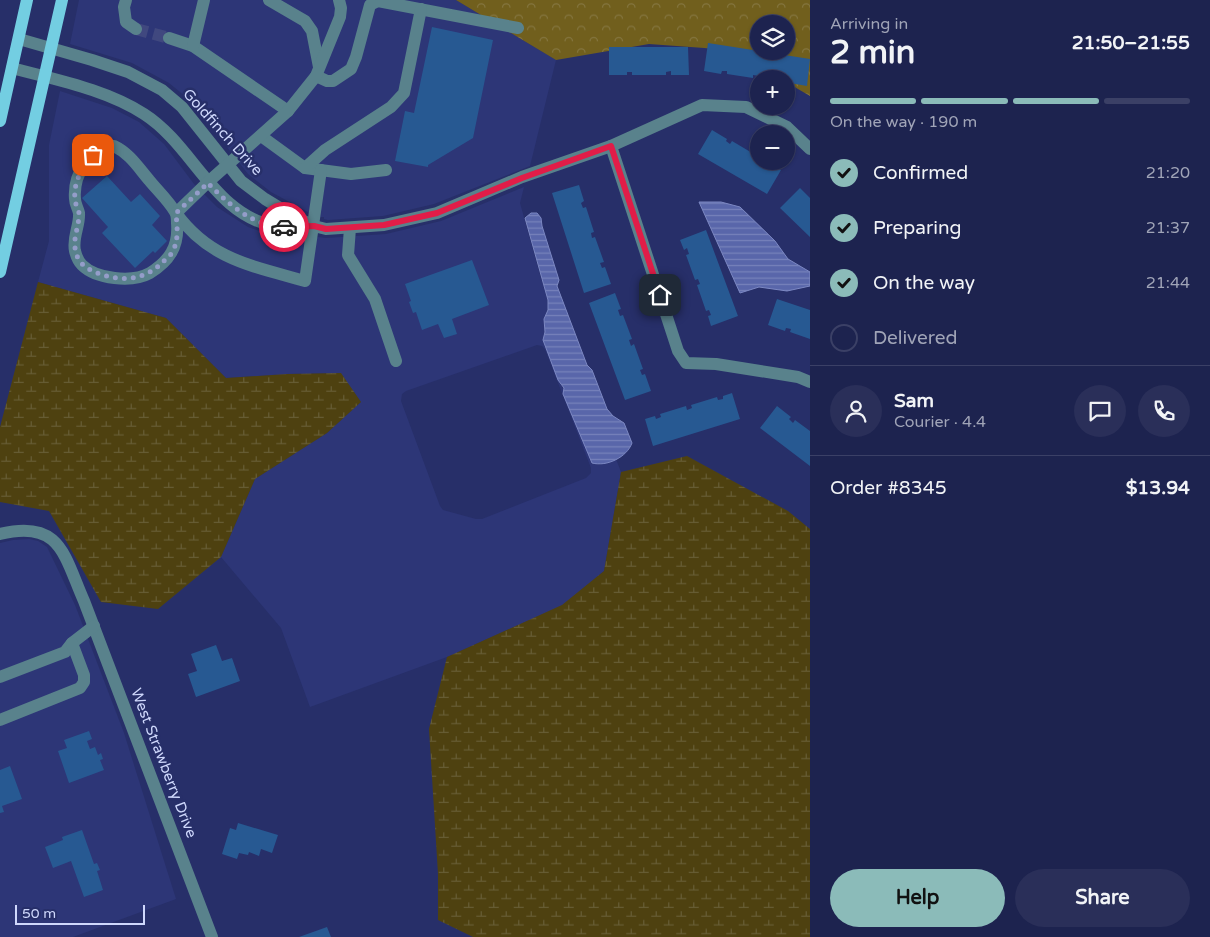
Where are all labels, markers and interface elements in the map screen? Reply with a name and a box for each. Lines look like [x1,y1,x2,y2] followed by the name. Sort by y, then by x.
[830,14,908,34] text: Arriving in
[750,15,795,170] map controls
[750,15,795,60] button: layers
[1072,32,1190,54] text: 21:50–21:55
[830,34,915,72] text: 2 min
[750,70,795,115] button: +
[179,85,267,179] street label: Goldfinch Drive
[830,112,977,132] text: On the way · 190 m
[750,125,795,170] button: −
[72,134,114,176] pin
[79,141,107,169] icon: bag
[830,159,858,187] icon: check
[873,162,968,184] text: Confirmed
[1146,163,1190,183] text: 21:20
[259,202,309,252] courier
[270,213,298,241] icon: car
[830,214,858,242] icon: check
[873,217,962,239] text: Preparing
[1146,218,1190,238] text: 21:37
[830,269,858,297] icon: check
[873,272,975,294] text: On the way
[1146,273,1190,293] text: 21:44
[639,274,681,316] pin
[646,281,674,309] icon: home
[873,327,958,349] text: Delivered
[830,385,882,437] button: person
[1074,385,1126,437] button: chat
[1138,385,1190,437] button: phone
[894,390,934,412] text: Sam
[894,412,986,432] text: Courier · 4.4
[830,477,947,499] text: Order #8345
[1126,477,1190,499] text: $13.94
[127,686,201,840] street label: West Strawberry Drive
[830,869,1005,927] button: Help
[1015,869,1190,927] button: Share
[15,902,145,925] scale bar
[22,905,56,922] text: 50 m

